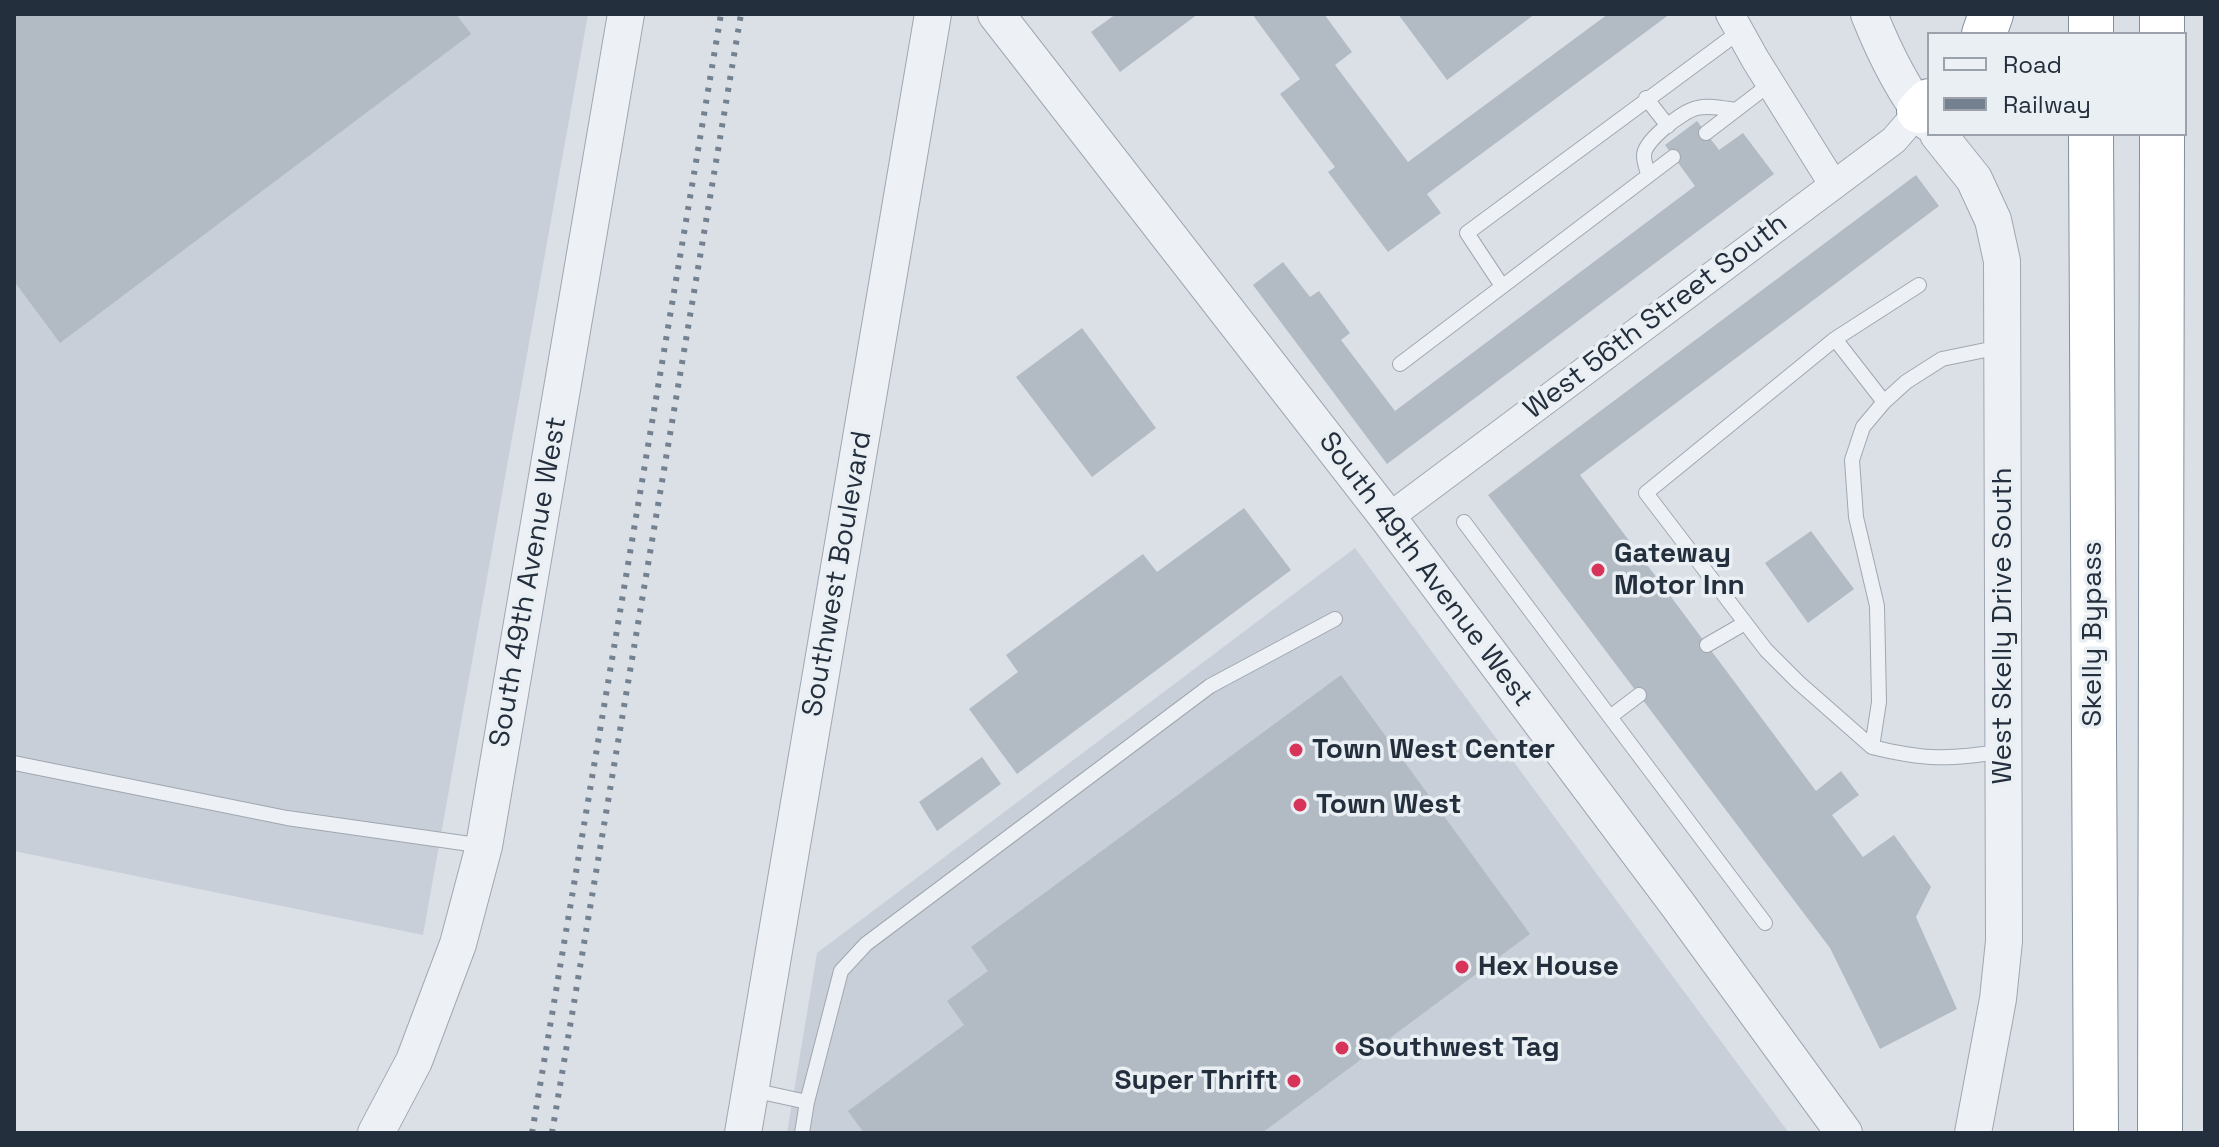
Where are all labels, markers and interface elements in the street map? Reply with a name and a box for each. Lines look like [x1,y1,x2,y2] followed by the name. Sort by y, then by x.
[1927,32,2187,136] legend
[2003,49,2062,80] text: Road
[2003,89,2091,120] text: Railway
[1518,207,1794,427] street label: West 56th Street South
[483,414,575,750] street label: South 49th Avenue West
[1311,426,1539,714] street label: South 49th Avenue West
[796,429,880,719] street label: Southwest Boulevard
[1986,467,2020,785] street label: West Skelly Drive South
[1614,537,1745,603] place label: Gateway Motor Inn
[2076,541,2110,727] street label: Skelly Bypass
[1589,561,1607,579] marker: Gateway Motor Inn
[1312,733,1555,767] place label: Town West Center
[1287,741,1305,759] marker: Town West Center
[1316,788,1462,822] place label: Town West
[1291,796,1309,814] marker: Town West
[1478,950,1619,984] place label: Hex House
[1453,958,1471,976] marker: Hex House
[1358,1031,1560,1065] place label: Southwest Tag
[1333,1039,1351,1057] marker: Southwest Tag
[1115,1064,1278,1098] place label: Super Thrift
[1285,1072,1303,1090] marker: Super Thrift

